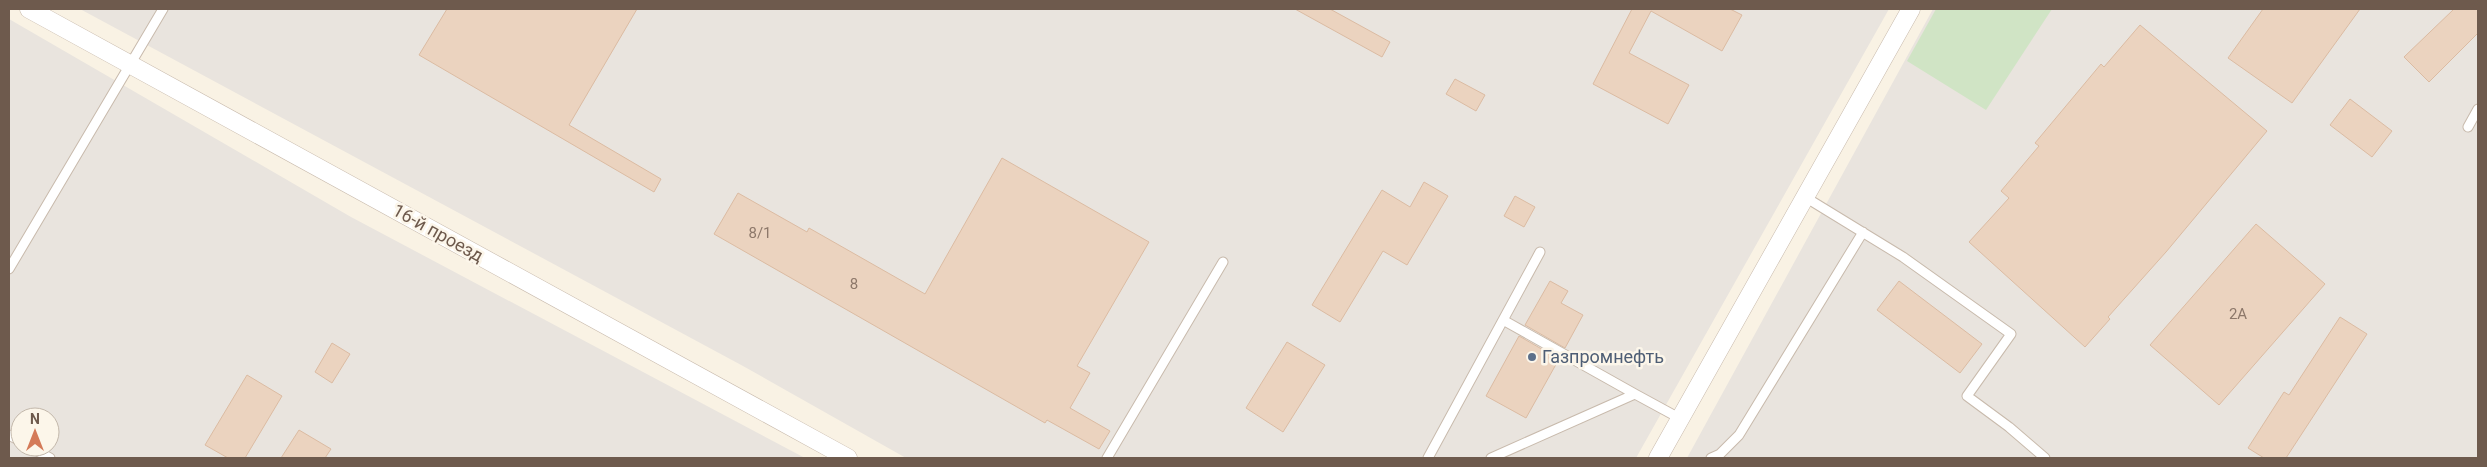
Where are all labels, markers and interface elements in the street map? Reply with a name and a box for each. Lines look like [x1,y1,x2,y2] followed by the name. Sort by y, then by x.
[389,199,487,266] street label: 16-й проезд
[748,224,772,242] house number: 8/1
[850,275,858,293] house number: 8
[2229,305,2247,323] house number: 2А
[1542,346,1664,367] place label: Газпромнефть
[1526,351,1538,363] marker: Газпромнефть
[10,407,60,457] north arrow
[30,411,40,427] text: N

